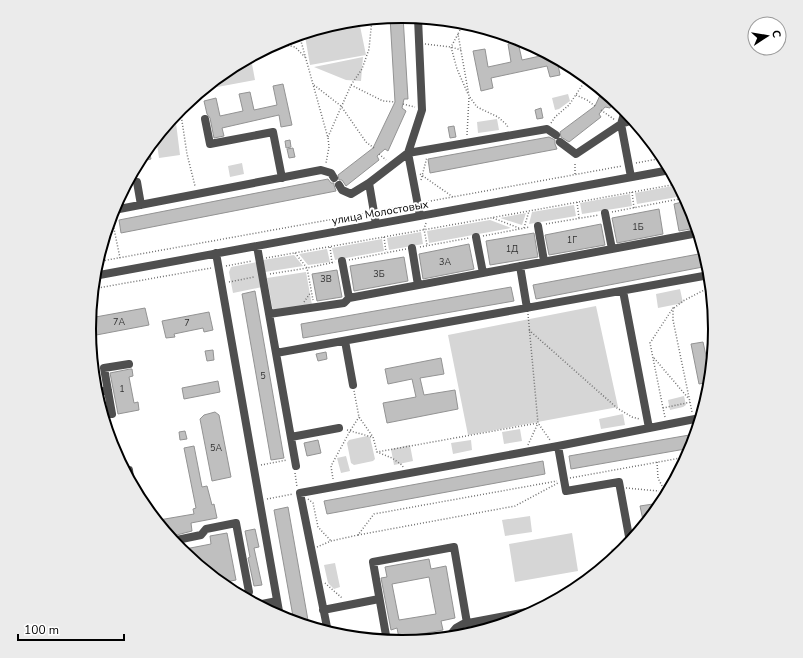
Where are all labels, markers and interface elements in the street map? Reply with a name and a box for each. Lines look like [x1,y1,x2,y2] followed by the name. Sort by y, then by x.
[747,16,787,56] north arrow
[768,29,785,40] text: С
[331,197,430,228] street label: улица Молостовых
[632,221,644,233] house number: 1Б
[567,234,577,246] house number: 1Г
[506,243,518,255] house number: 1Д
[439,256,451,268] house number: 3А
[373,268,385,280] house number: 3Б
[320,273,332,285] house number: 3В
[113,316,125,328] house number: 7А
[184,317,190,329] house number: 7
[260,370,266,382] house number: 5
[119,383,125,395] house number: 1
[210,442,222,454] house number: 5А
[18,616,124,642] scale bar
[24,622,59,638] text: 100 m

